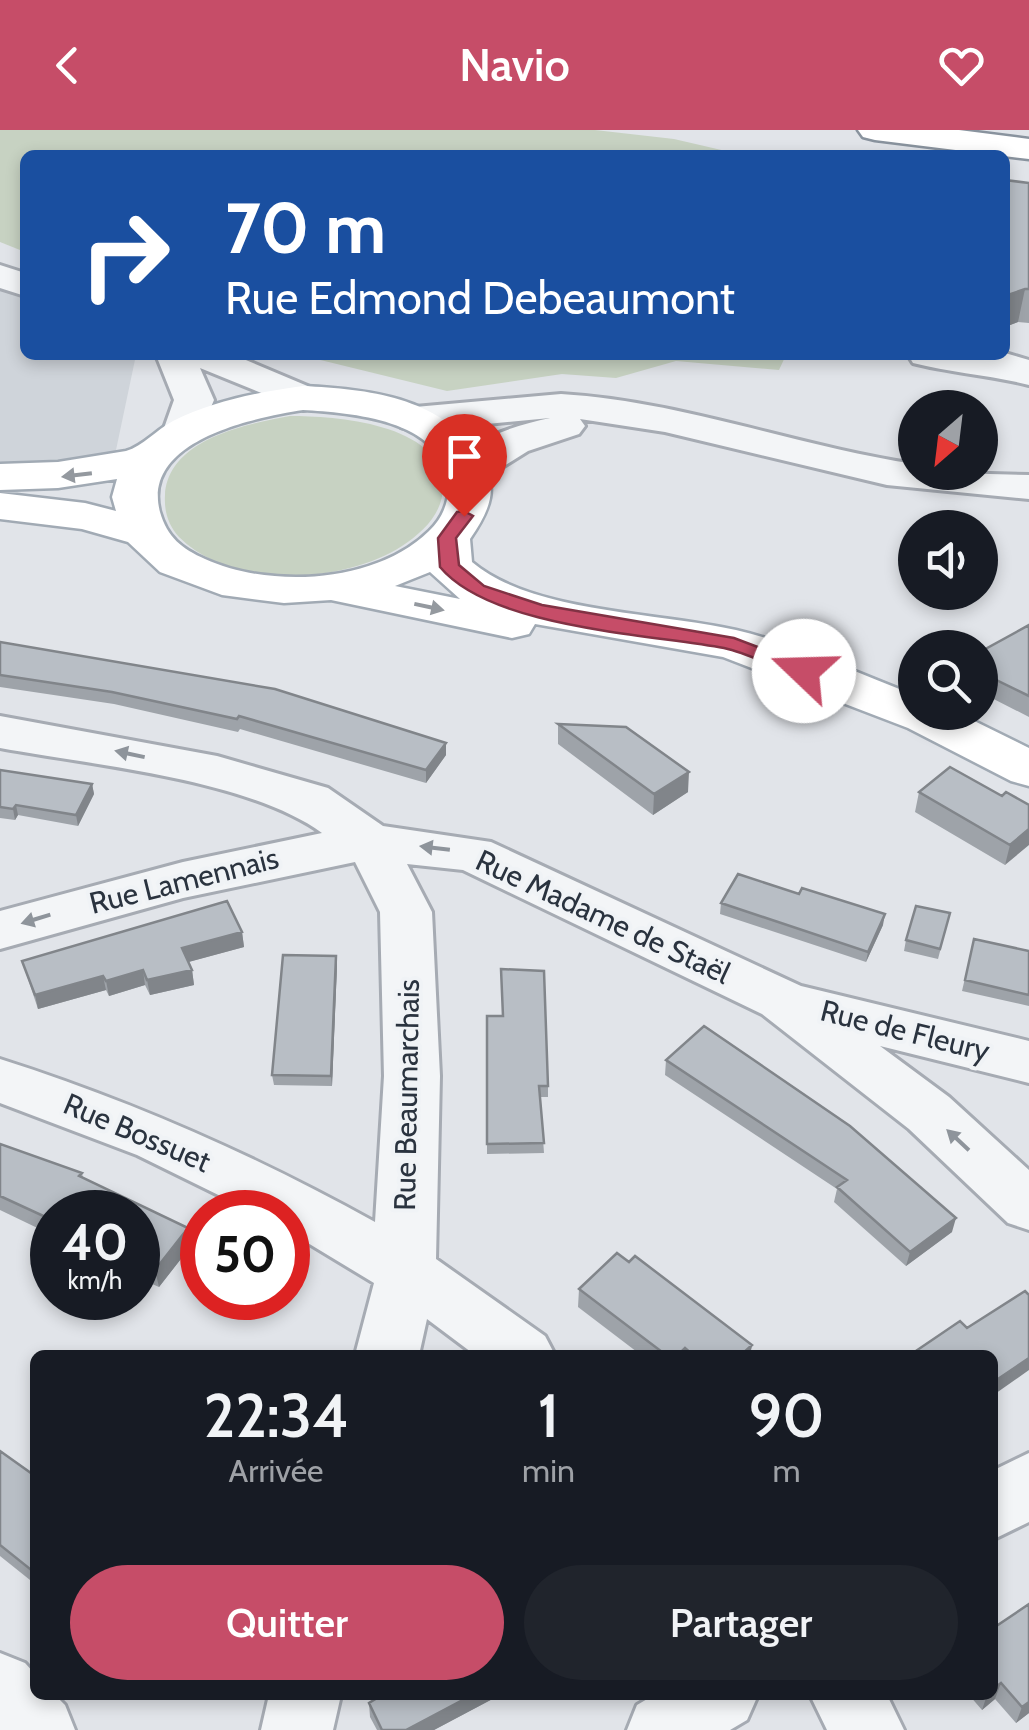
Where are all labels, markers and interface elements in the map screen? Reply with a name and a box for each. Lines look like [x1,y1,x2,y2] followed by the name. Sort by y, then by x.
[40,38,95,93] icon: back
[459,38,570,92] text: Navio
[934,38,989,93] icon: heart
[225,185,386,271] text: 70 m
[60,190,190,320] icon: right
[225,271,735,325] text: Rue Edmond Debeaumont
[898,390,998,490] north arrow
[898,390,998,730] map controls
[422,414,507,517] pin
[437,429,492,484] icon: arrive
[61,467,92,483] one-way arrow
[898,510,998,610] button: sound
[414,599,445,615] one-way arrow
[752,619,856,723] position arrow
[898,630,998,730] button: search
[114,746,145,762] one-way arrow
[86,839,282,922] street label: Rue Lamennais
[419,839,450,855] one-way arrow
[470,841,736,992] street label: Rue Madame de Staël
[21,912,51,927] one-way arrow
[386,979,427,1211] street label: Rue Beaumarchais
[817,992,993,1069] street label: Rue de Fleury
[58,1085,216,1180] street label: Rue Bossuet
[946,1129,970,1152] one-way arrow
[180,1190,310,1320] speed limit sign: 50
[62,1212,128,1273] text: 40
[68,1265,122,1295] text: km/h
[204,1379,349,1452] text: 22:34
[538,1379,559,1452] text: 1
[748,1379,824,1452] text: 90
[229,1451,324,1490] text: Arrivée
[522,1451,575,1490] text: min
[772,1451,800,1490] text: m
[70,1565,504,1680] button: Quitter
[524,1565,958,1680] button: Partager

